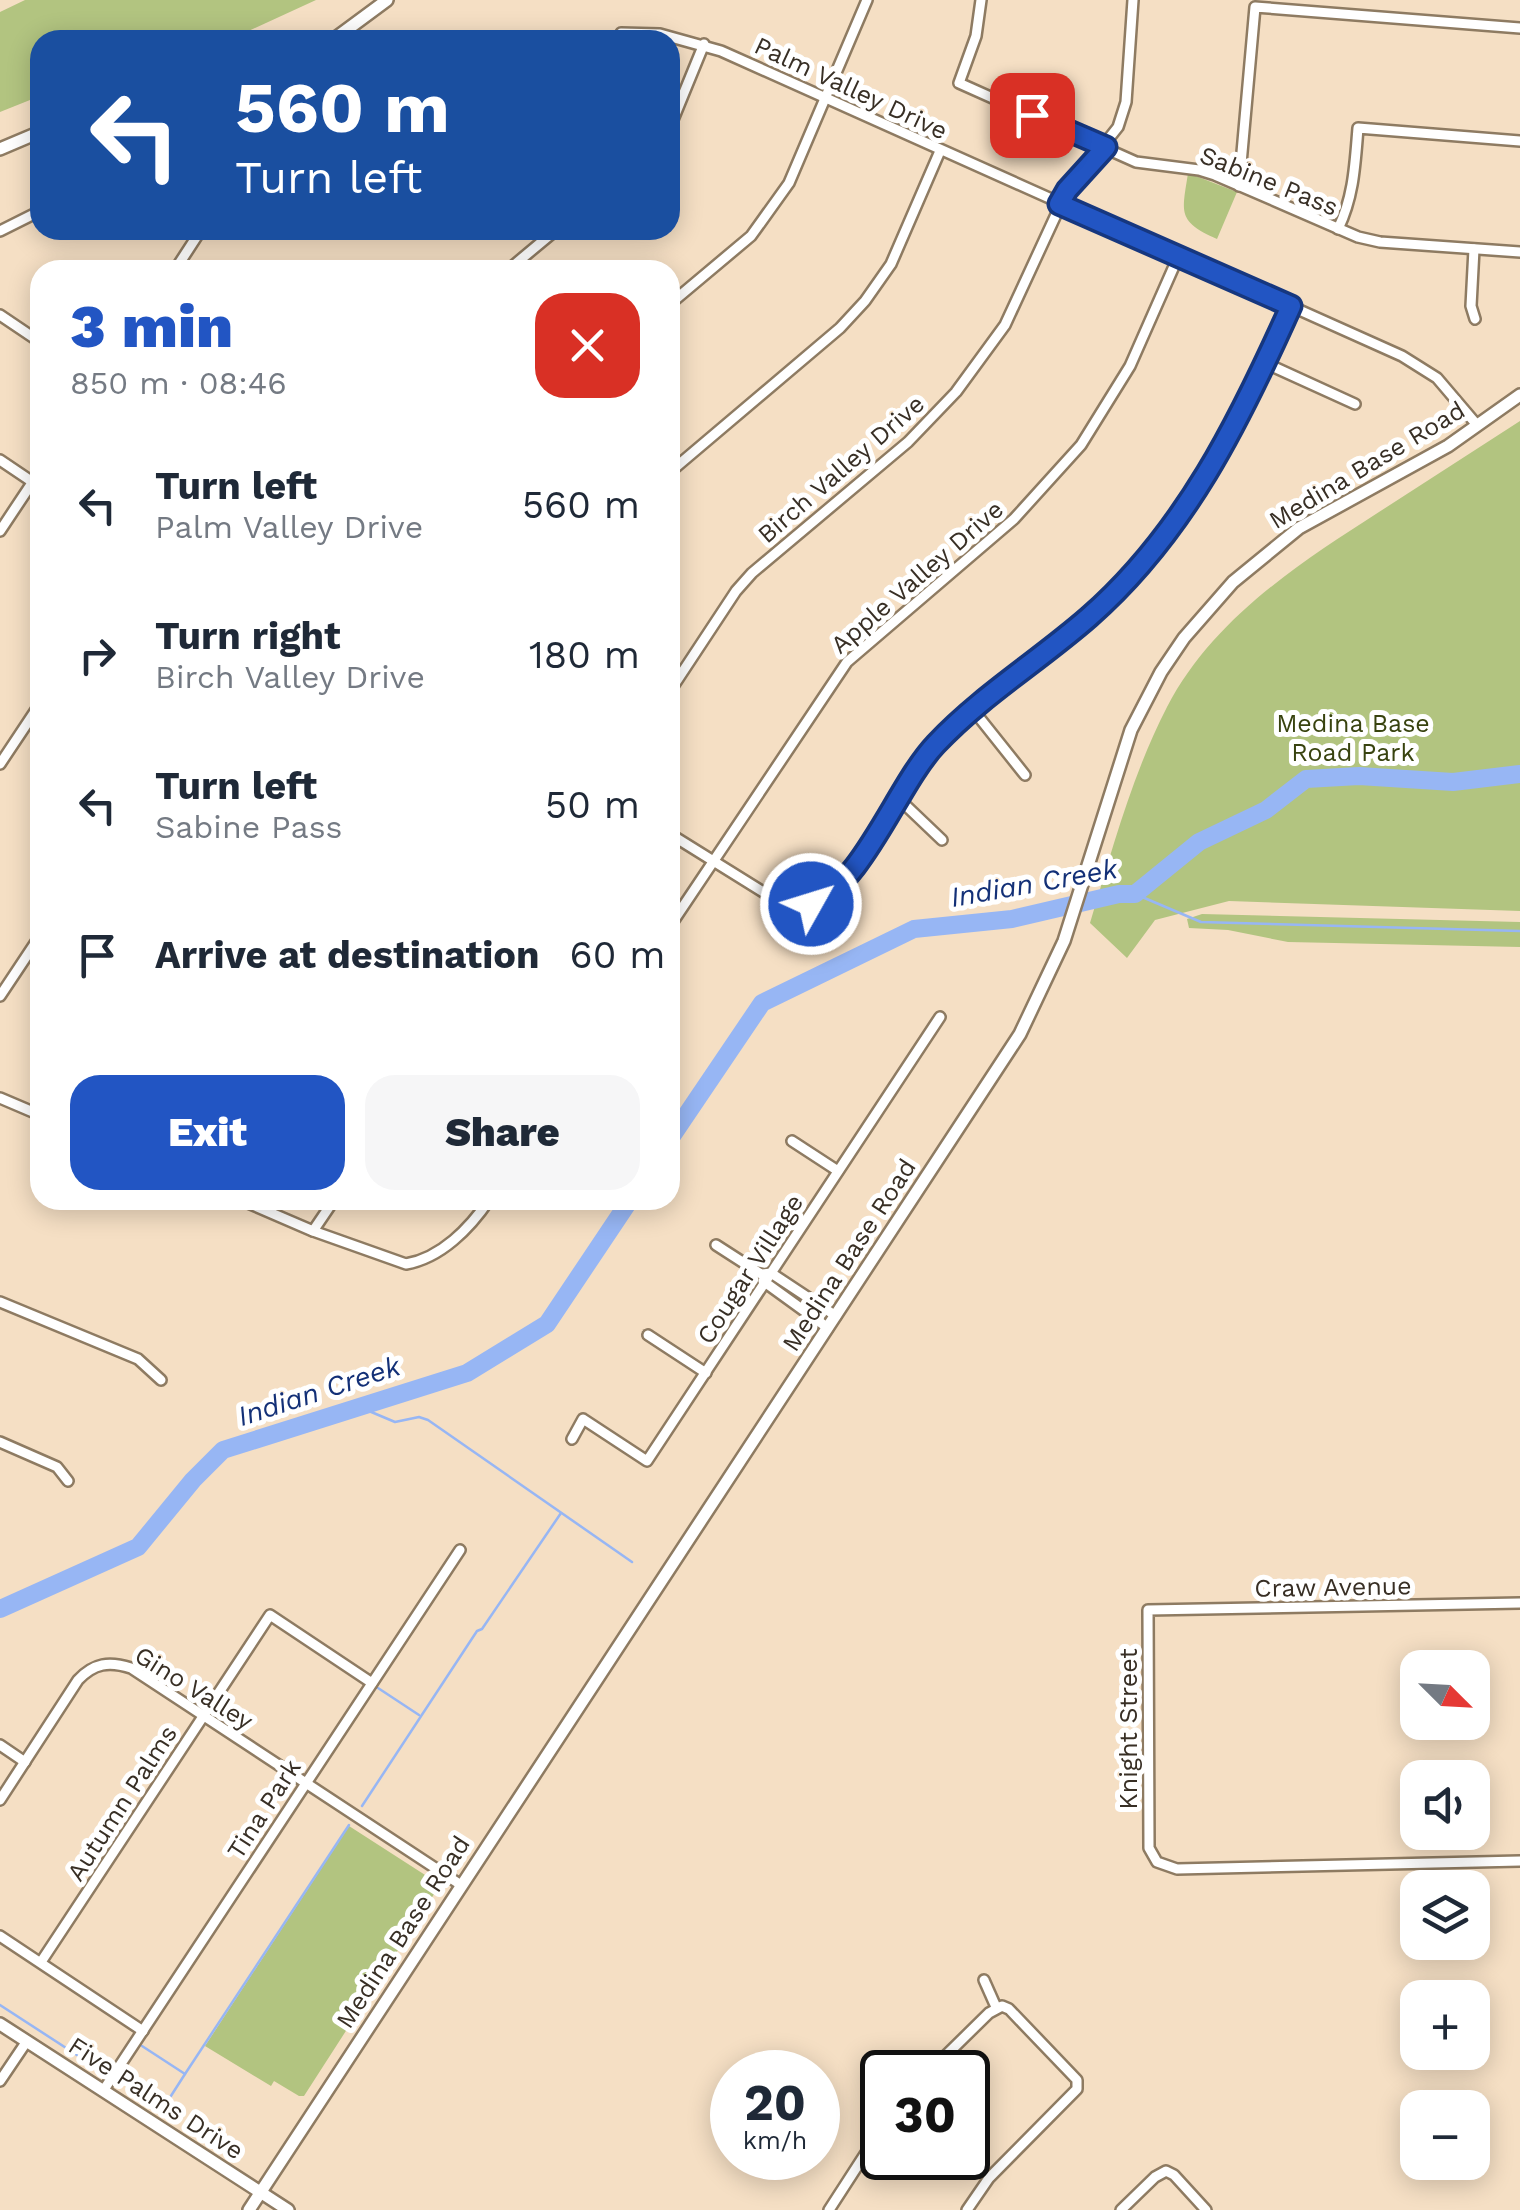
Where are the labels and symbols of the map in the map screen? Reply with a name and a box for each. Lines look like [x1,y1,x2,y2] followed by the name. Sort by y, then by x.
[750,31,952,145] street label: Palm Valley Drive
[990,73,1075,158] pin
[1196,140,1342,222] street label: Sabine Pass
[752,389,930,549] street label: Birch Valley Drive
[1264,395,1470,535] street label: Medina Base Road
[825,494,1009,660] street label: Apple Valley Drive
[1276,709,1430,767] park label: Medina Base Road Park
[759,852,863,956] position arrow
[948,852,1121,914] water label: Indian Creek
[776,1154,922,1356] street label: Medina Base Road
[691,1189,809,1349] street label: Cougar Village
[234,1349,405,1433] water label: Indian Creek
[1254,1571,1412,1603] street label: Craw Avenue
[130,1640,258,1736] street label: Gino Valley
[1114,1648,1143,1810] street label: Knight Street
[1400,1650,1490,1740] north arrow
[61,1720,183,1886] street label: Autumn Palms
[221,1754,307,1864] street label: Tina Park
[330,1831,476,2033] street label: Medina Base Road
[63,2031,249,2165] street label: Five Palms Drive
[860,2050,990,2180] speed limit sign: 30

